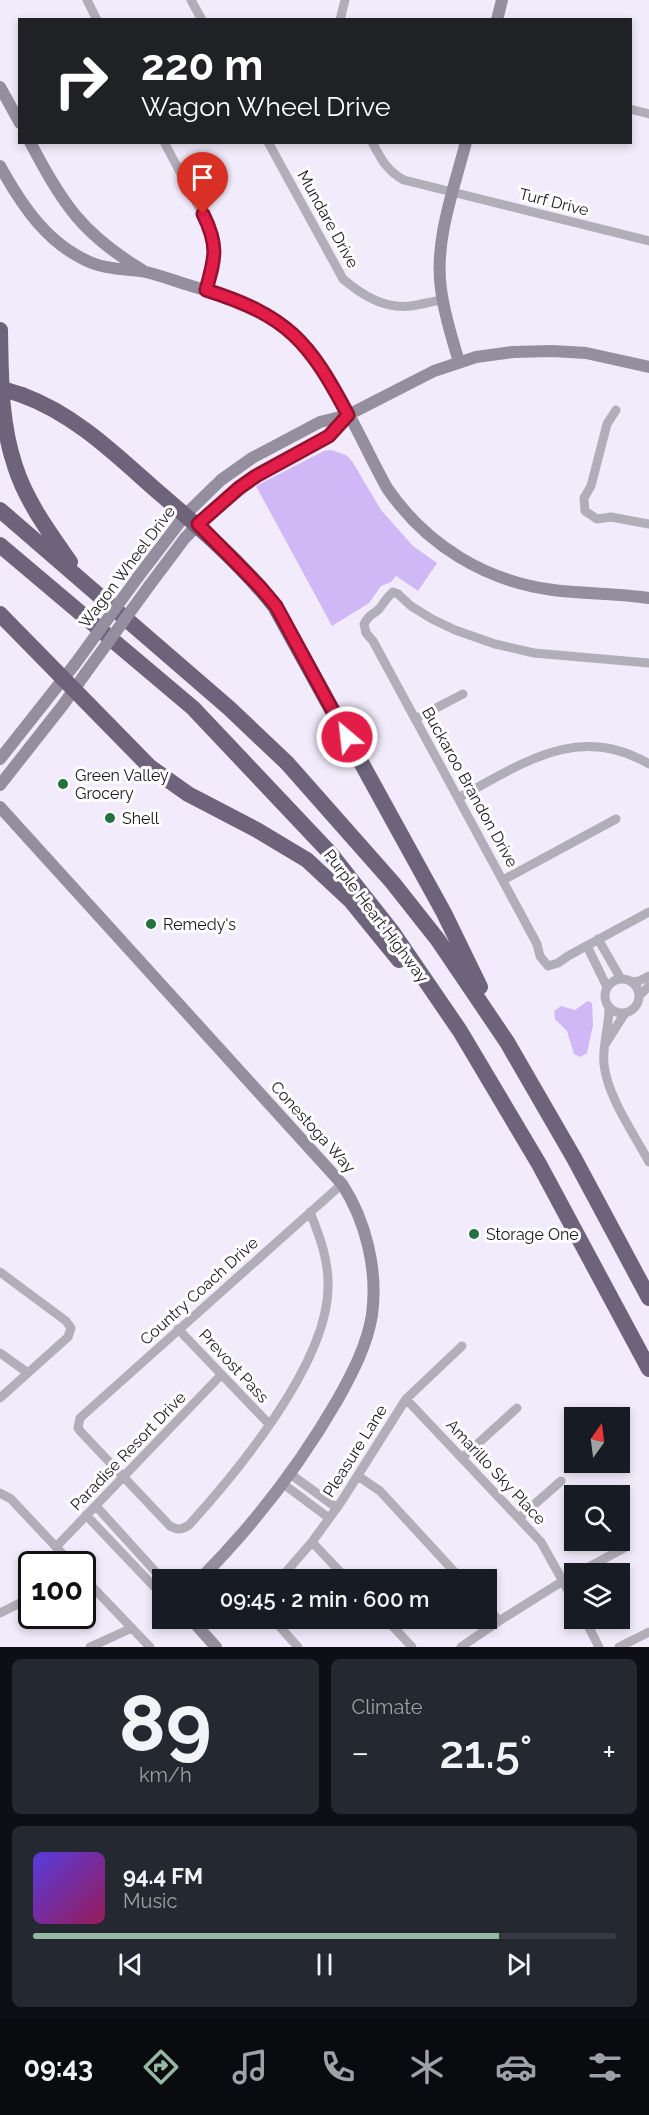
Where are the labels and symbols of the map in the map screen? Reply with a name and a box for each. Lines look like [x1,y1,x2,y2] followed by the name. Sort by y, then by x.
[177,152,228,214] pin
[293,167,363,271] street label: Mundare Drive
[517,184,591,220] street label: Turf Drive
[75,502,179,632] street label: Wagon Wheel Drive
[418,704,522,870] street label: Buckaroo Brandon Drive
[315,705,379,769] position arrow
[75,766,169,803] place label: Green Valley Grocery
[56,777,70,791] marker: Green Valley Grocery
[122,809,160,828] place label: Shell
[103,811,117,825] marker: Shell
[320,846,432,987] street label: Purple Heart Highway
[163,915,236,934] place label: Remedy's
[144,917,158,931] marker: Remedy's
[267,1077,359,1177] street label: Conestoga Way
[486,1225,579,1244] place label: Storage One
[467,1227,481,1241] marker: Storage One
[136,1233,262,1349] street label: Country Coach Drive
[195,1325,273,1407] street label: Prevost Pass
[66,1388,190,1514] street label: Paradise Resort Drive
[319,1401,391,1501] street label: Pleasure Lane
[564,1407,630,1473] north arrow
[442,1415,550,1529] street label: Amarillo Sky Place
[18,1551,96,1629] speed limit sign: 100

